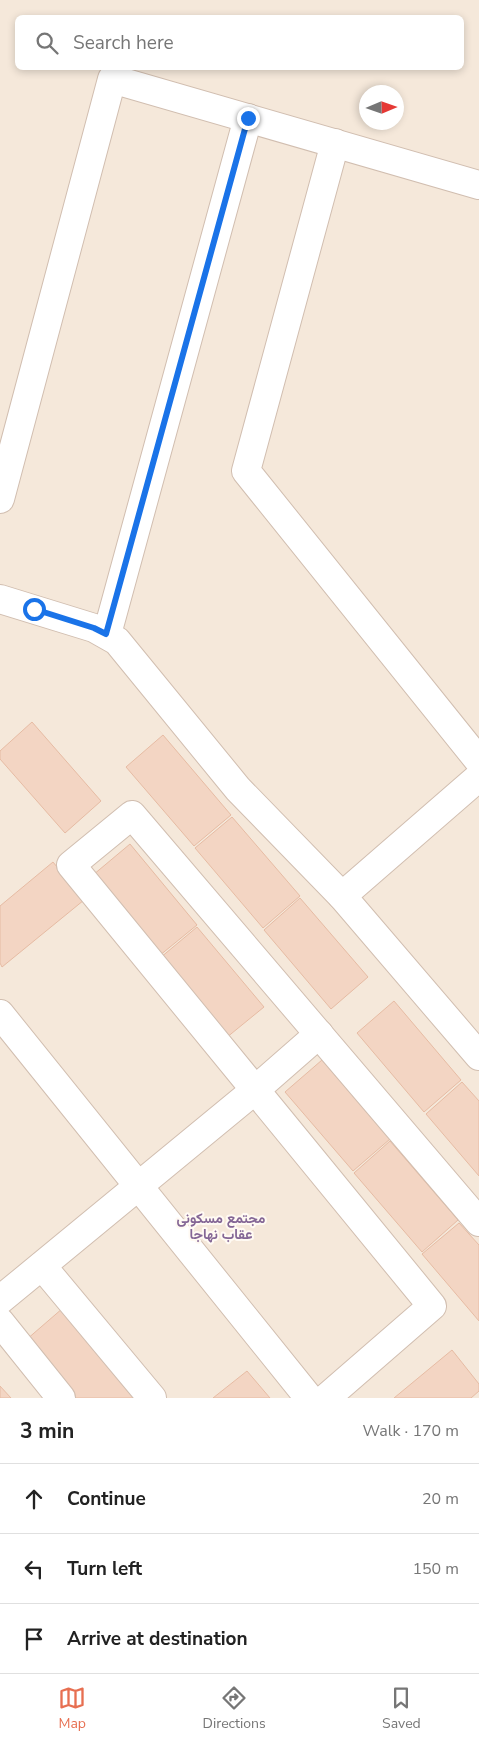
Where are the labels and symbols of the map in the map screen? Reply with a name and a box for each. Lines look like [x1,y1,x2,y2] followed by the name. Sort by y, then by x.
[359,85,404,130] north arrow
[237,107,260,130] route end
[23,598,46,621] route start
[177,1209,266,1244] district label: مجتمع مسکونی عقاب نهاجا

